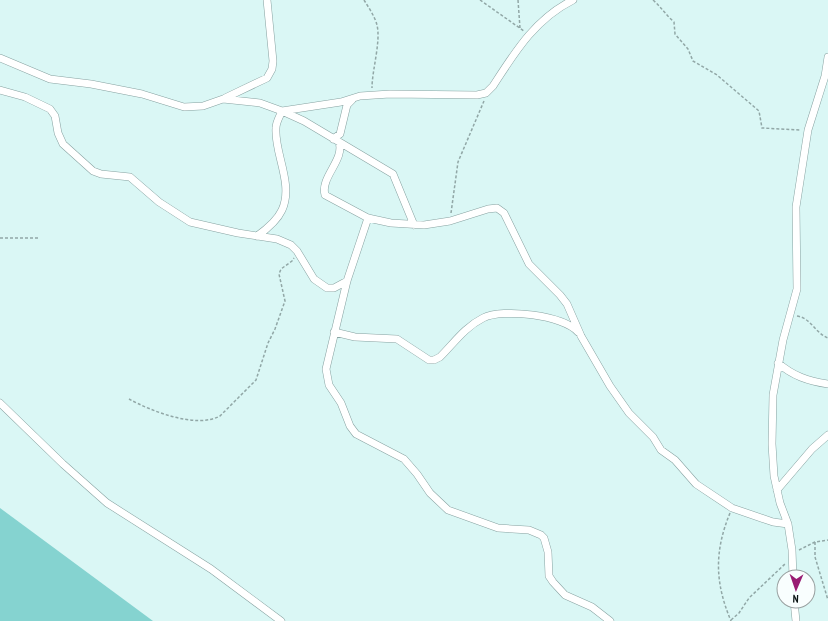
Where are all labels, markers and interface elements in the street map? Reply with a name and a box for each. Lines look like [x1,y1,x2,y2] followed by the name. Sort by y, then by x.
[776,569,816,609] north arrow
[792,592,799,606] text: N

